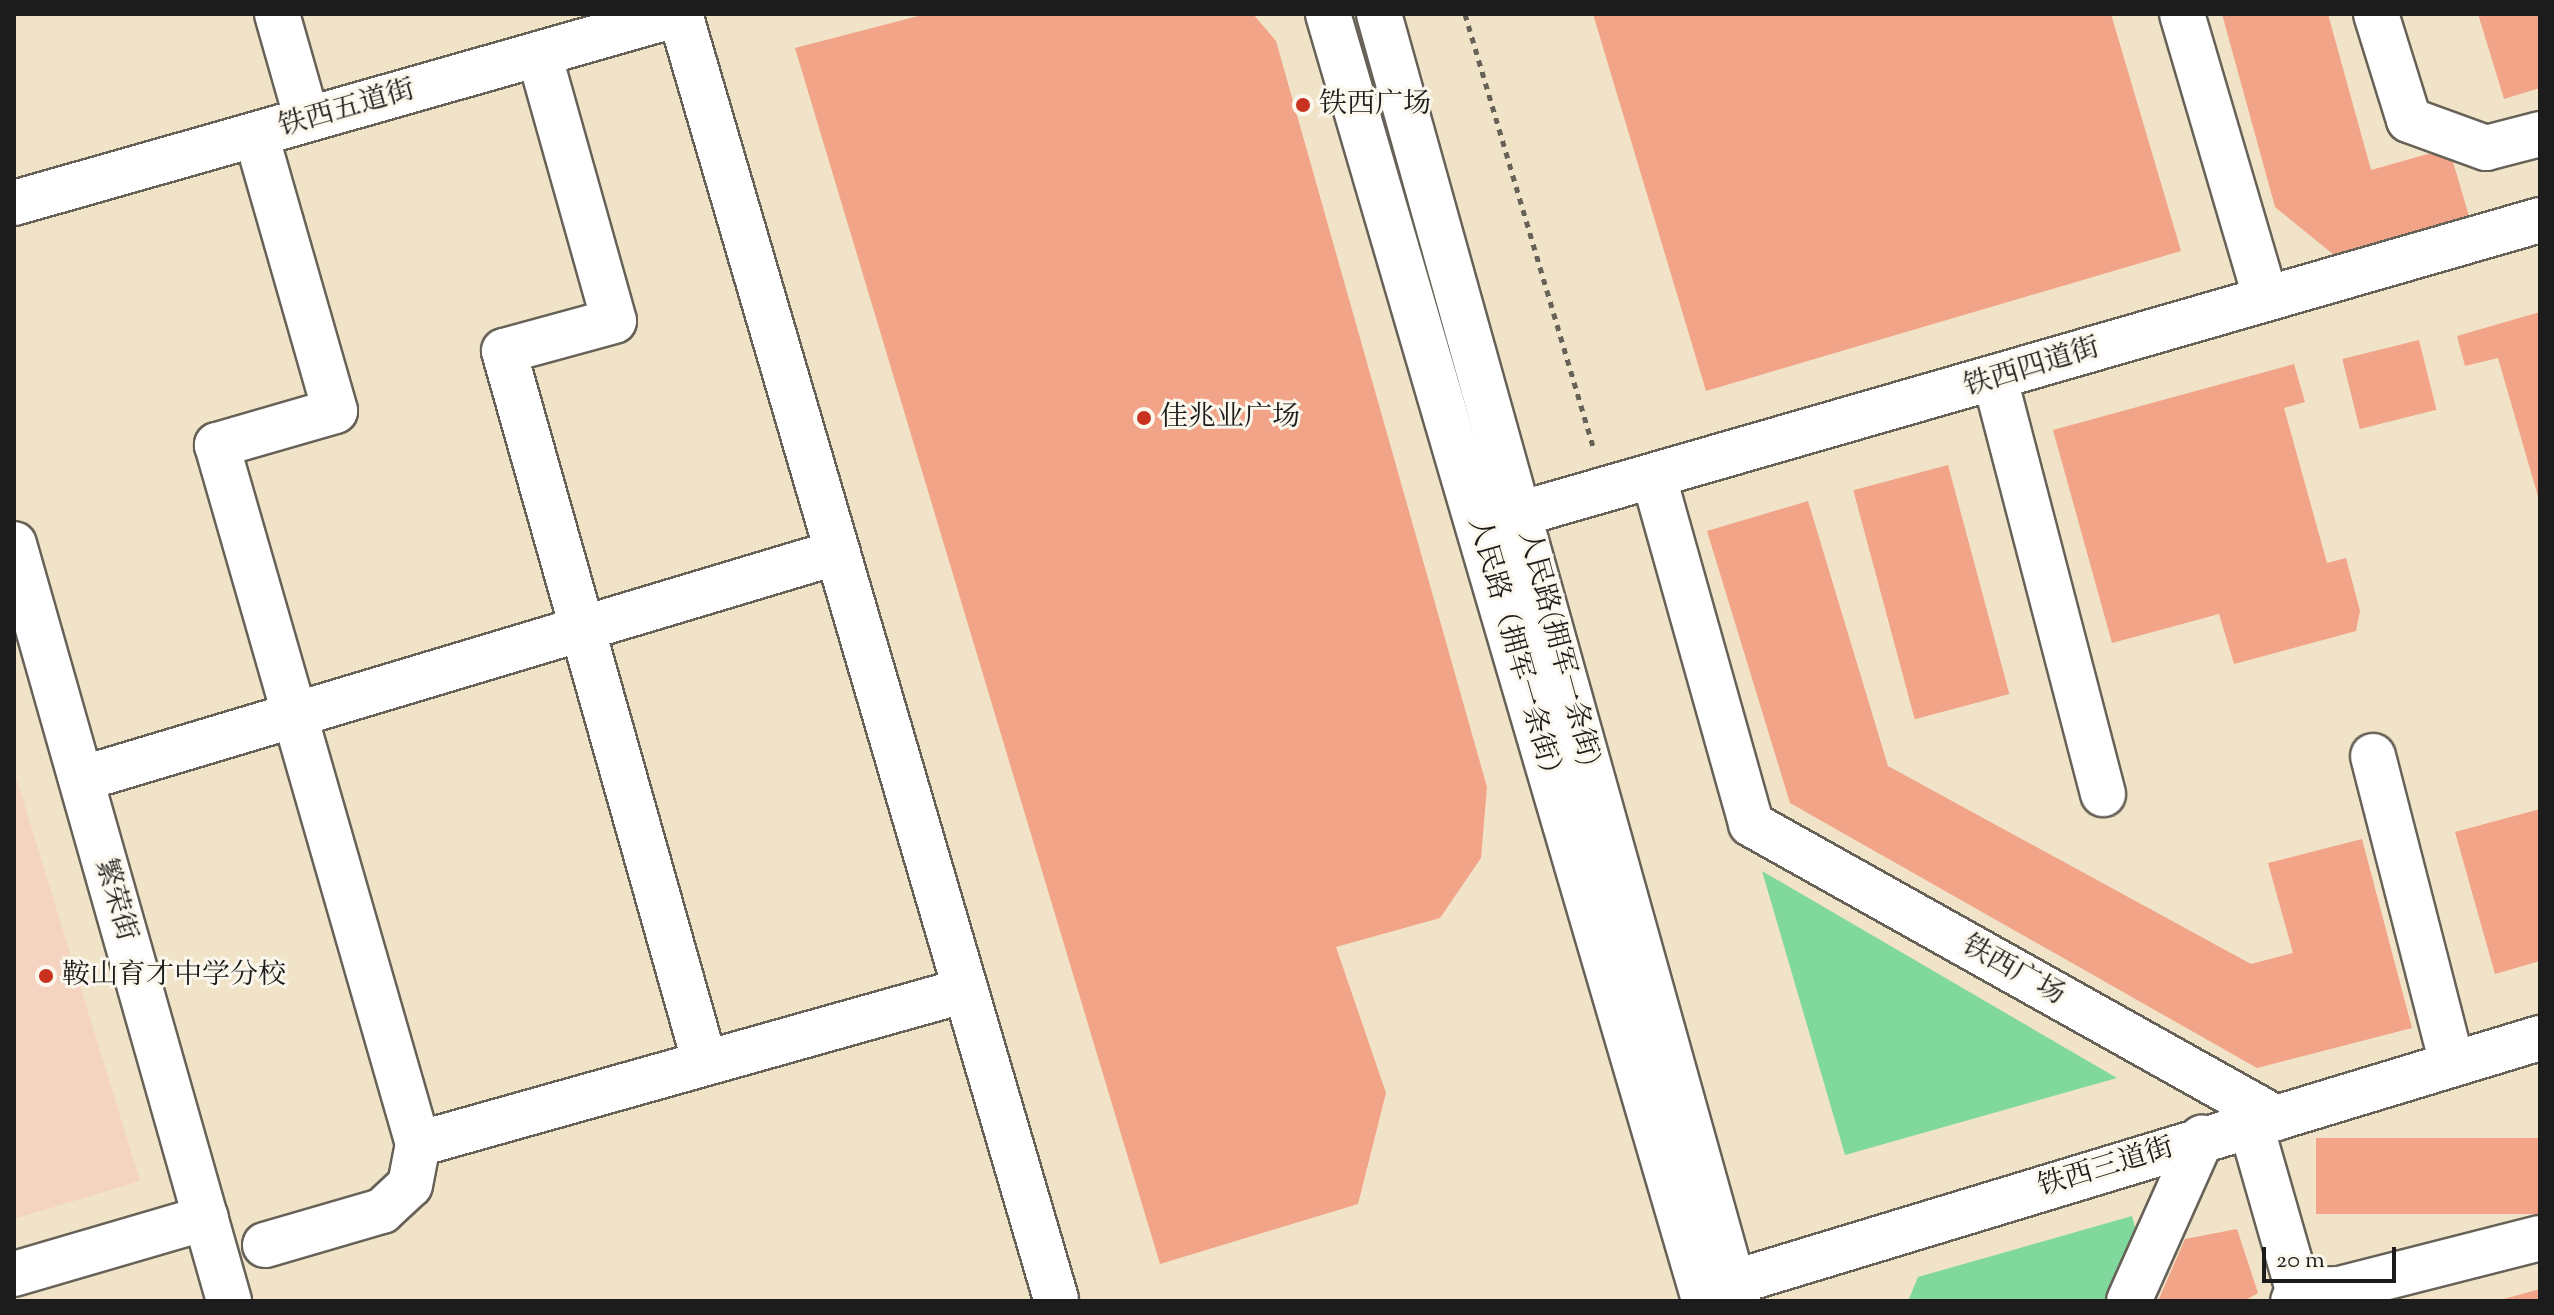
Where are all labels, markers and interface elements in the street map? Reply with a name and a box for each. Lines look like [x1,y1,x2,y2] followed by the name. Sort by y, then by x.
[275,74,419,144] street label: 铁西五道街
[1319,88,1431,122] place label: 铁西广场
[1294,96,1312,114] marker: 铁西广场
[1960,331,2104,405] street label: 铁西四道街
[1160,401,1300,435] place label: 佳兆业广场
[1135,409,1153,427] marker: 佳兆业广场
[1460,514,1570,792] street label: 人民路（拥军一条街）
[1510,527,1606,769] street label: 人民路(拥军一条街)
[87,855,143,945] street label: 繁荣街
[1956,929,2070,1013] street label: 铁西广场
[62,959,286,993] place label: 鞍山育才中学分校
[37,967,55,985] marker: 鞍山育才中学分校
[2034,1131,2178,1205] street label: 铁西三道街
[2266,1231,2400,1281] scale bar
[2276,1244,2325,1278] text: 20 m

